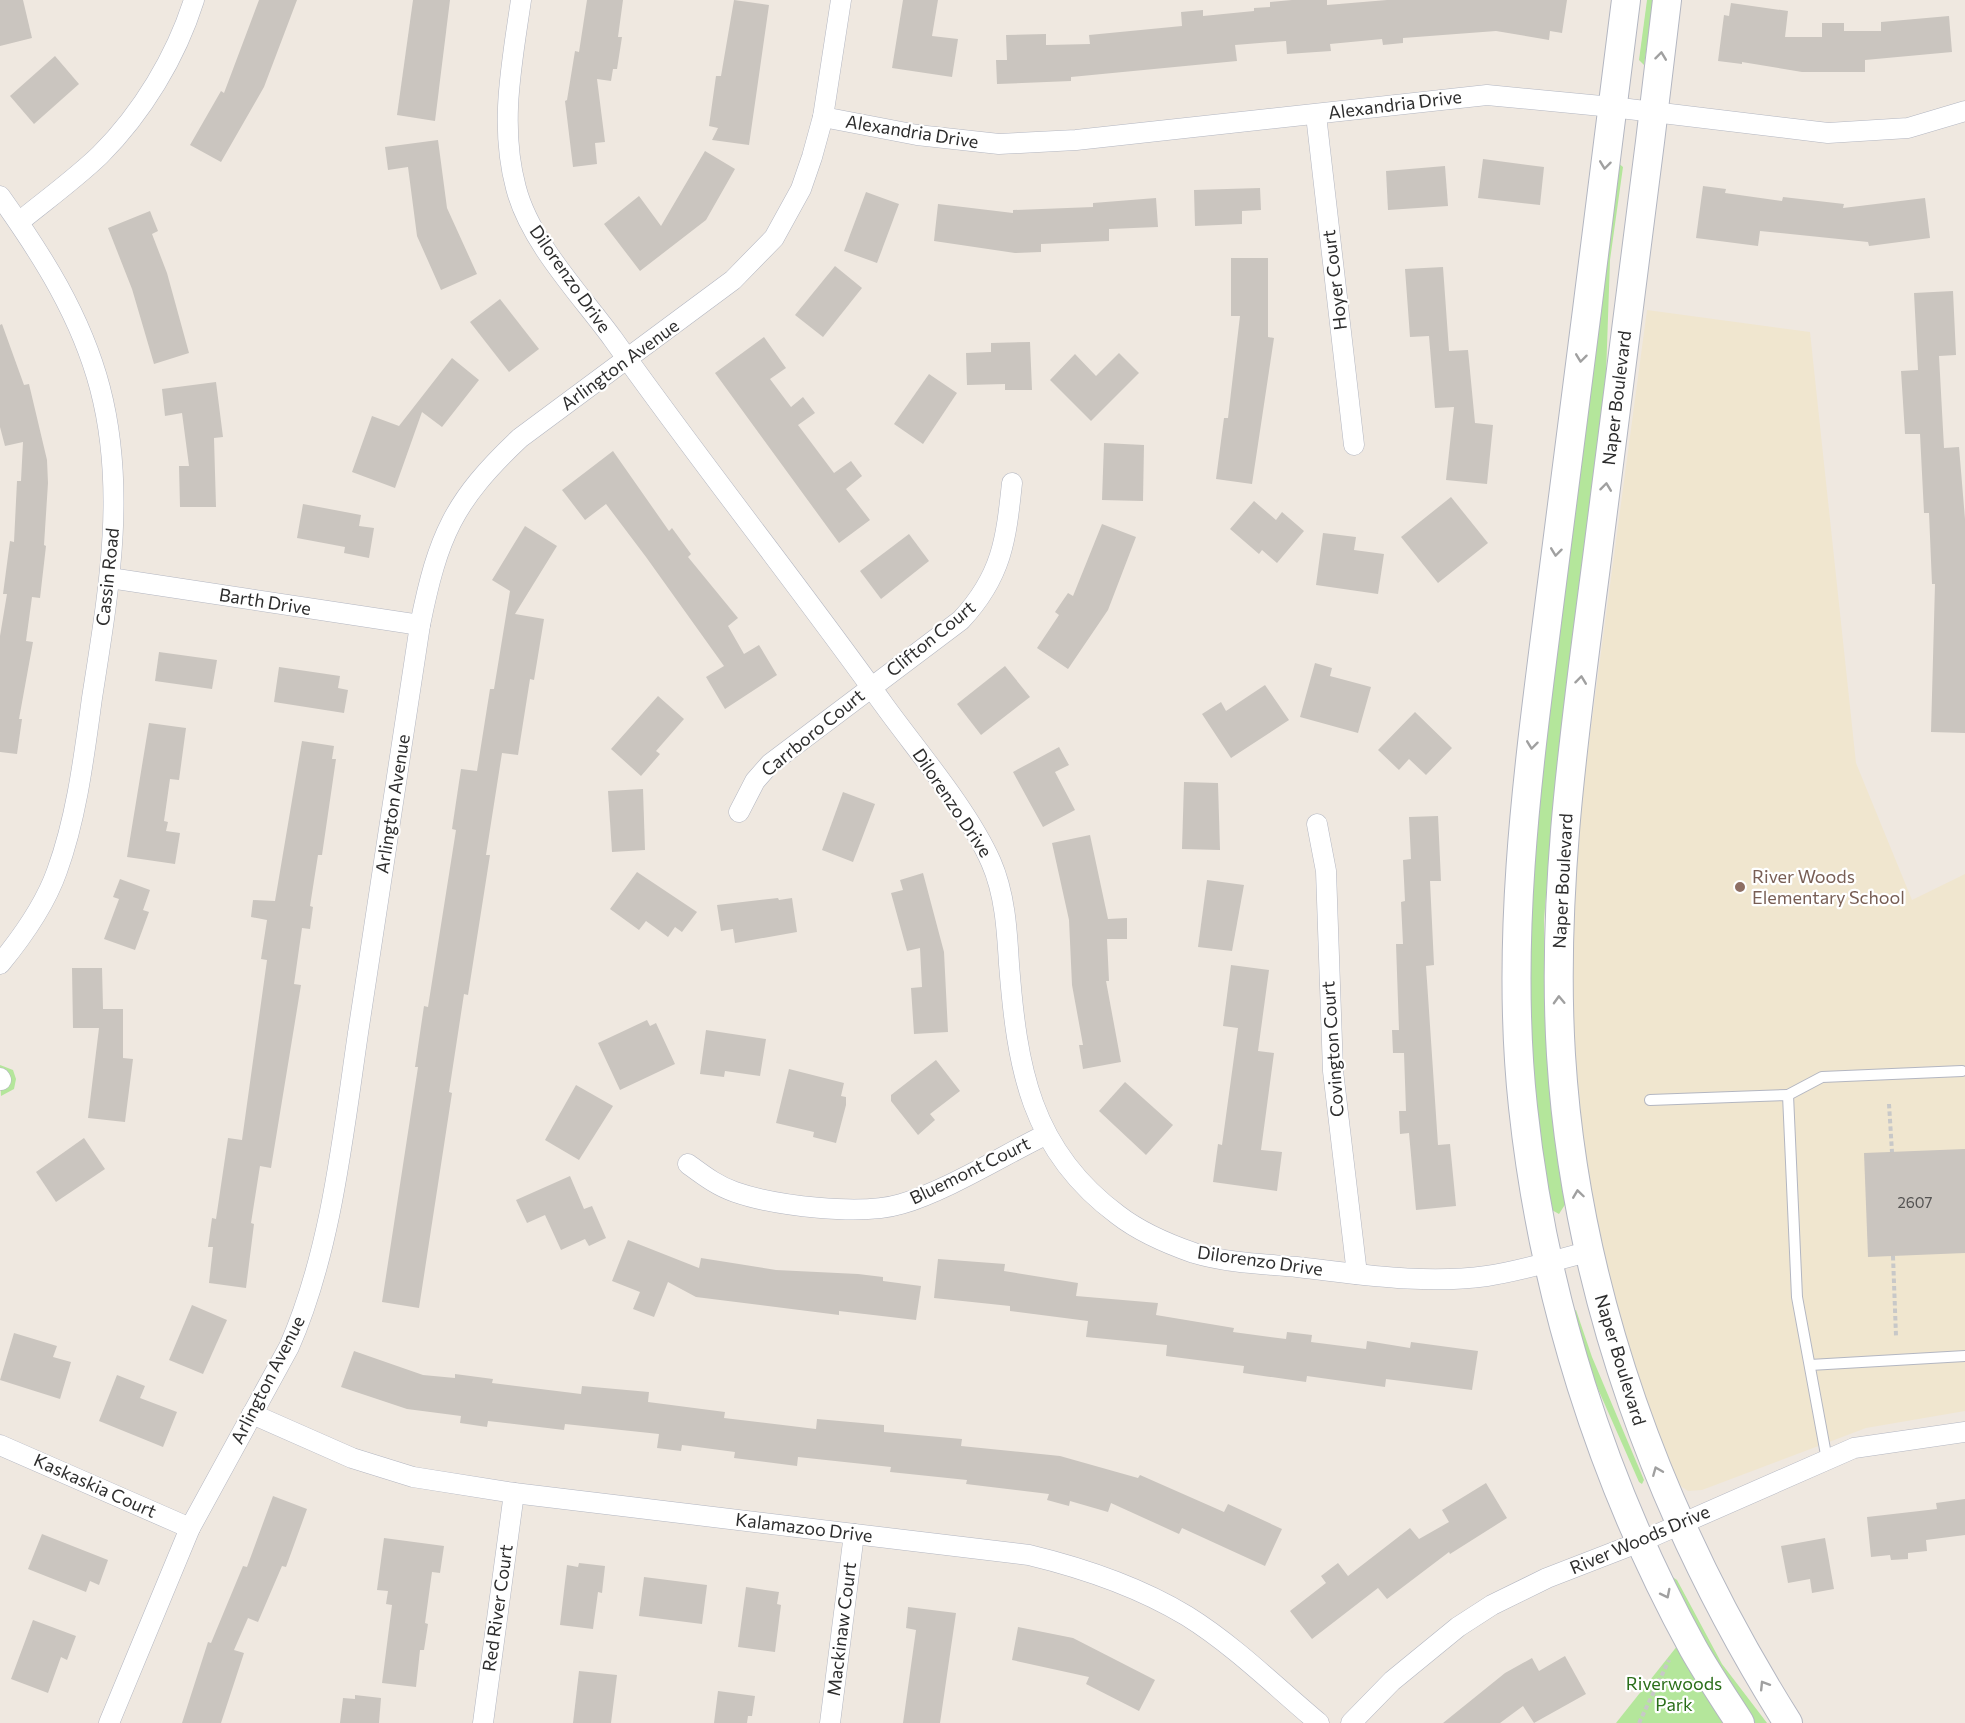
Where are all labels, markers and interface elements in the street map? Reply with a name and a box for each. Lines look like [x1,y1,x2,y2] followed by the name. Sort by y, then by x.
[1654,51,1666,61] one-way arrow
[1327,85,1463,123] street label: Alexandria Drive
[844,110,980,152] street label: Alexandria Drive
[1599,160,1612,169] one-way arrow
[526,220,616,337] street label: Dilorenzo Drive
[1317,229,1351,331] street label: Hoyer Court
[556,314,683,414] street label: Arlington Avenue
[1597,329,1635,467] street label: Naper Boulevard
[1575,354,1587,363] one-way arrow
[1599,482,1612,492] one-way arrow
[91,527,123,627] street label: Cassin Road
[1551,547,1563,556] one-way arrow
[218,583,313,619] street label: Barth Drive
[881,596,979,681] street label: Clifton Court
[1575,676,1587,685] one-way arrow
[756,684,868,781] street label: Carrboro Court
[370,733,414,875] street label: Arlington Avenue
[1526,740,1539,750] one-way arrow
[908,744,997,861] street label: Dilorenzo Drive
[1547,813,1577,949] street label: Naper Boulevard
[1752,865,1905,908] place label: River Woods Elementary School
[1733,880,1747,894] marker: River Woods Elementary School
[1316,980,1348,1118] street label: Covington Court
[1553,996,1565,1005] one-way arrow
[906,1131,1033,1209] street label: Bluemont Court
[1573,1190,1585,1199] one-way arrow
[1897,1193,1933,1211] house number: 2607
[1196,1240,1324,1280] street label: Dilorenzo Drive
[1591,1292,1651,1428] street label: Naper Boulevard
[225,1312,309,1447] street label: Arlington Avenue
[31,1448,160,1522] street label: Kaskaskia Court
[1652,1466,1664,1477] one-way arrow
[1566,1500,1713,1578] street label: River Woods Drive
[734,1508,874,1546] street label: Kalamazoo Drive
[477,1543,517,1673] street label: Red River Court
[822,1561,860,1697] street label: Mackinaw Court
[1659,1588,1670,1599] one-way arrow
[1626,1672,1722,1715] park label: Riverwoods Park
[1759,1681,1771,1691] one-way arrow

